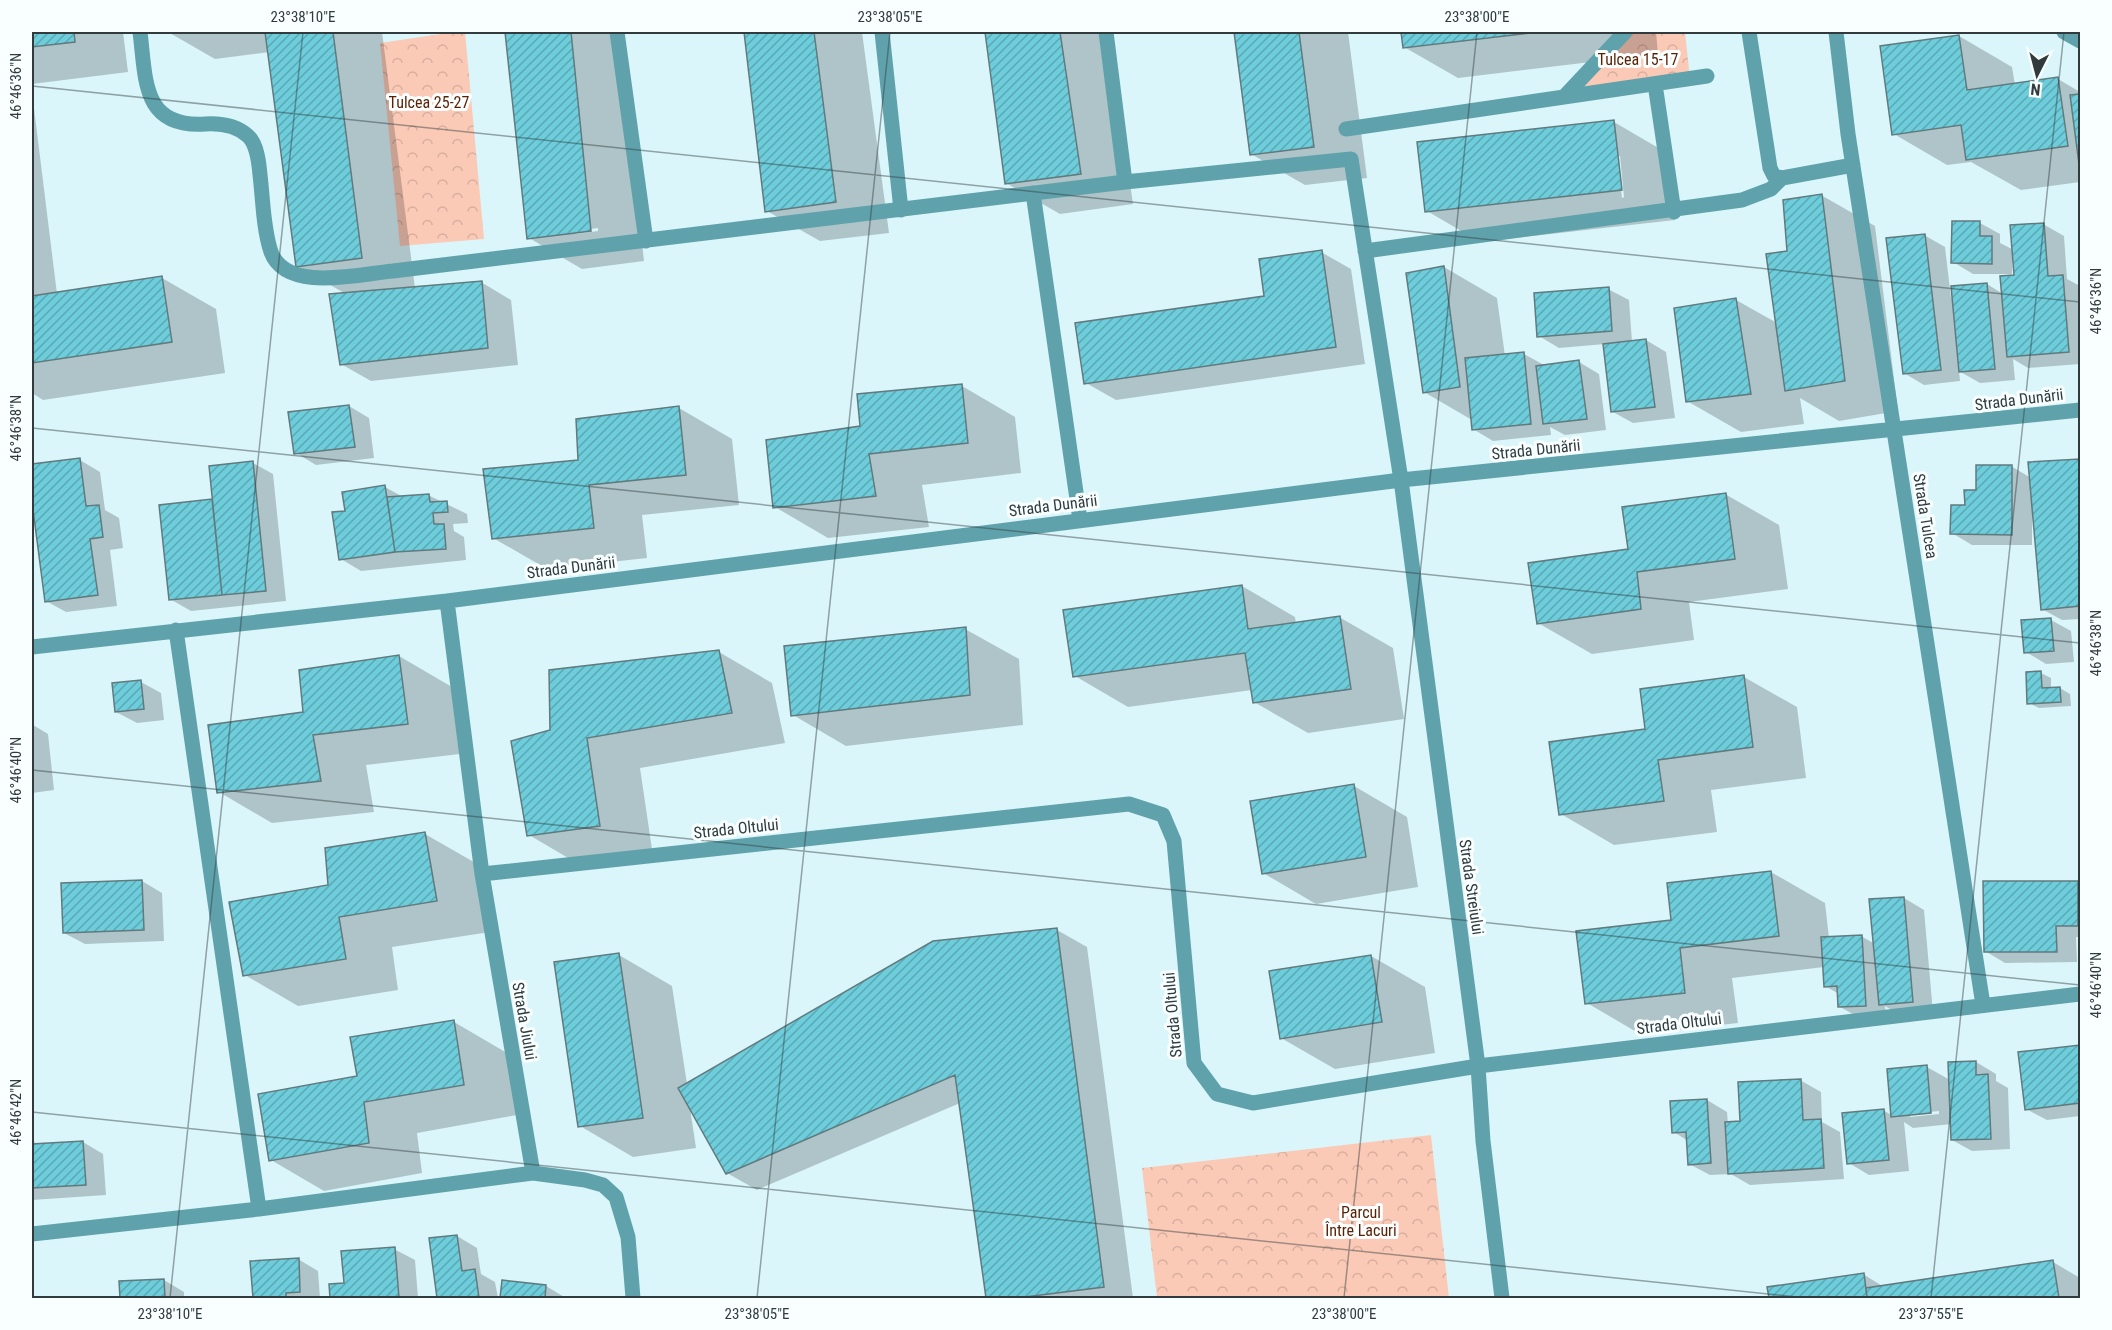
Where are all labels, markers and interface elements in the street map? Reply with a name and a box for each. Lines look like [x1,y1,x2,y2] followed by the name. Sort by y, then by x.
[271,8,335,26] text: 23°38'10"E
[858,8,922,26] text: 23°38'05"E
[1445,8,1509,26] text: 23°38'00"E
[2007,45,2067,105] north arrow
[1598,50,1678,69] park label: Tulcea 15-17
[7,53,25,119] text: 46°46'36"N
[2030,79,2041,99] text: N
[389,93,469,112] park label: Tulcea 25-27
[2087,268,2105,334] text: 46°46'36"N
[1974,385,2064,414] street label: Strada Dunării
[7,395,25,461] text: 46°46'38"N
[1491,435,1581,464] street label: Strada Dunării
[1909,472,1942,560] street label: Strada Tulcea
[1008,491,1098,520] street label: Strada Dunării
[526,553,616,582] street label: Strada Dunării
[2087,610,2105,676] text: 46°46'38"N
[7,737,25,803] text: 46°46'40"N
[693,815,779,842] street label: Strada Oltului
[1455,838,1488,936] street label: Strada Streiului
[2087,952,2105,1018] text: 46°46'40"N
[1159,972,1186,1058] street label: Strada Oltului
[508,981,541,1062] street label: Strada Jiului
[1636,1009,1723,1038] street label: Strada Oltului
[7,1079,25,1145] text: 46°46'42"N
[1324,1203,1397,1240] park label: Parcul Între Lacuri
[138,1305,202,1323] text: 23°38'10"E
[725,1305,789,1323] text: 23°38'05"E
[1312,1305,1376,1323] text: 23°38'00"E
[1899,1305,1963,1323] text: 23°37'55"E

